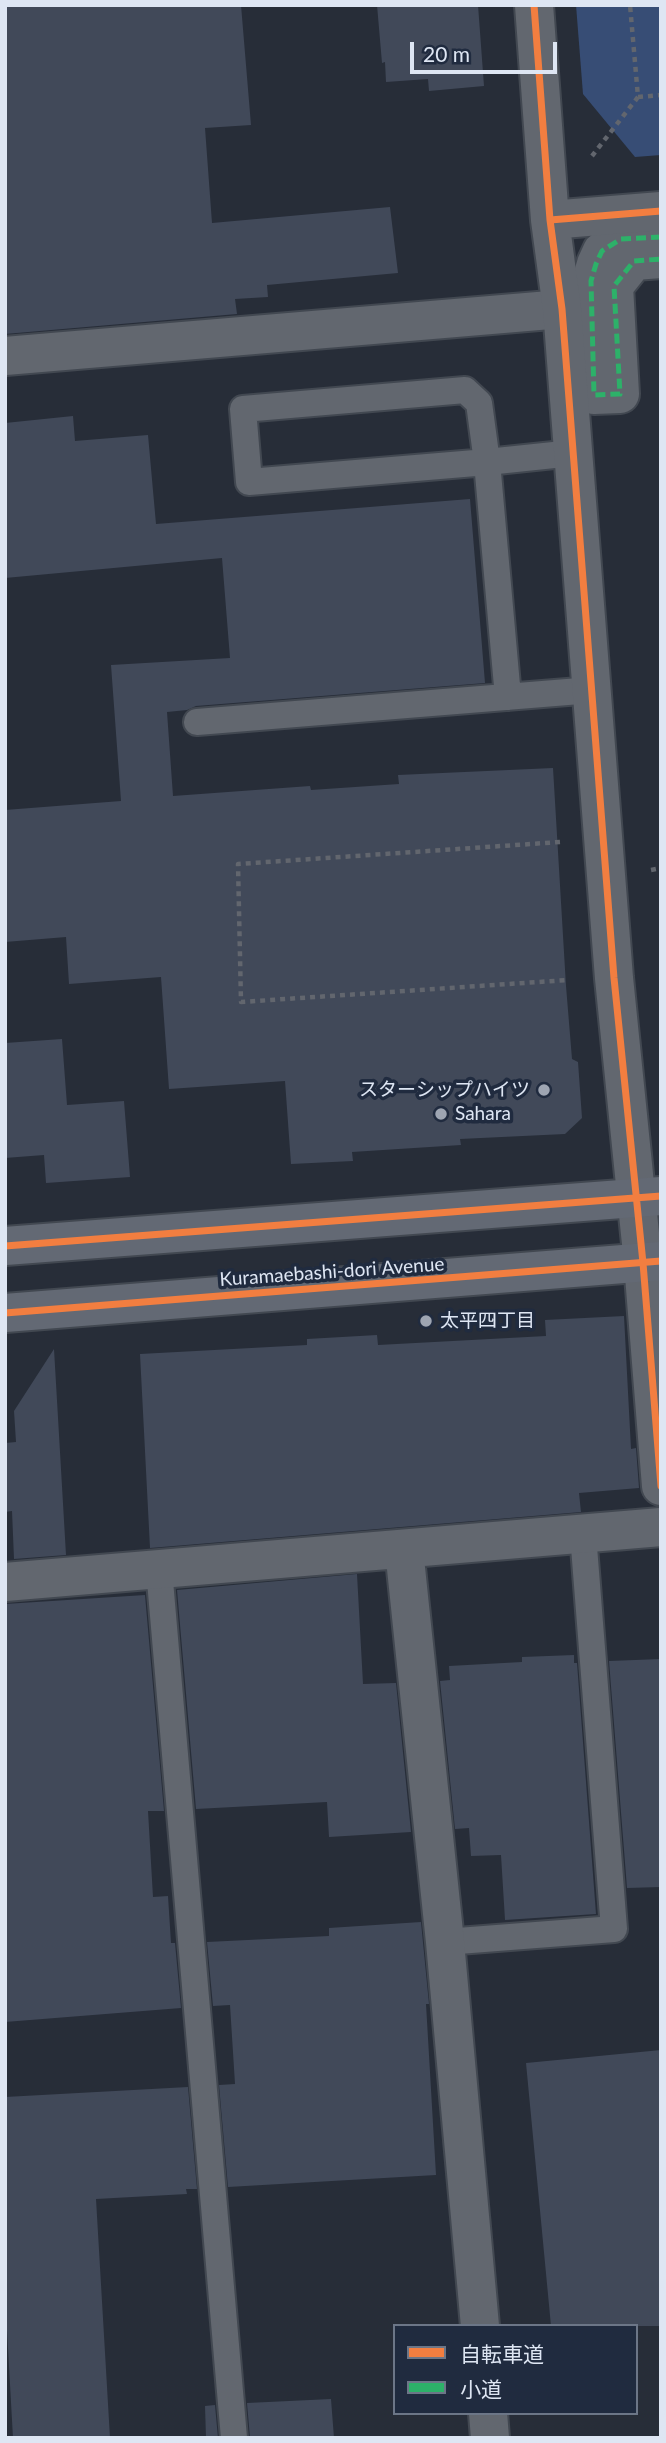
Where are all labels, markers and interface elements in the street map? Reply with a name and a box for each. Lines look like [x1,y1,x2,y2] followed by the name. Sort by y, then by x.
[414,28,561,72] scale bar
[423,41,470,66] text: 20 m
[359,1079,530,1101] place label: スターシップハイツ
[536,1082,552,1098] marker: スターシップハイツ
[455,1103,511,1125] place label: Sahara
[433,1106,449,1122] marker: Sahara
[219,1253,445,1291] street label: Kuramaebashi-dori Avenue
[440,1310,535,1332] place label: 太平四丁目
[418,1313,434,1329] marker: 太平四丁目
[393,2324,638,2415] legend
[460,2341,544,2366] text: 自転車道
[460,2376,502,2401] text: 小道

